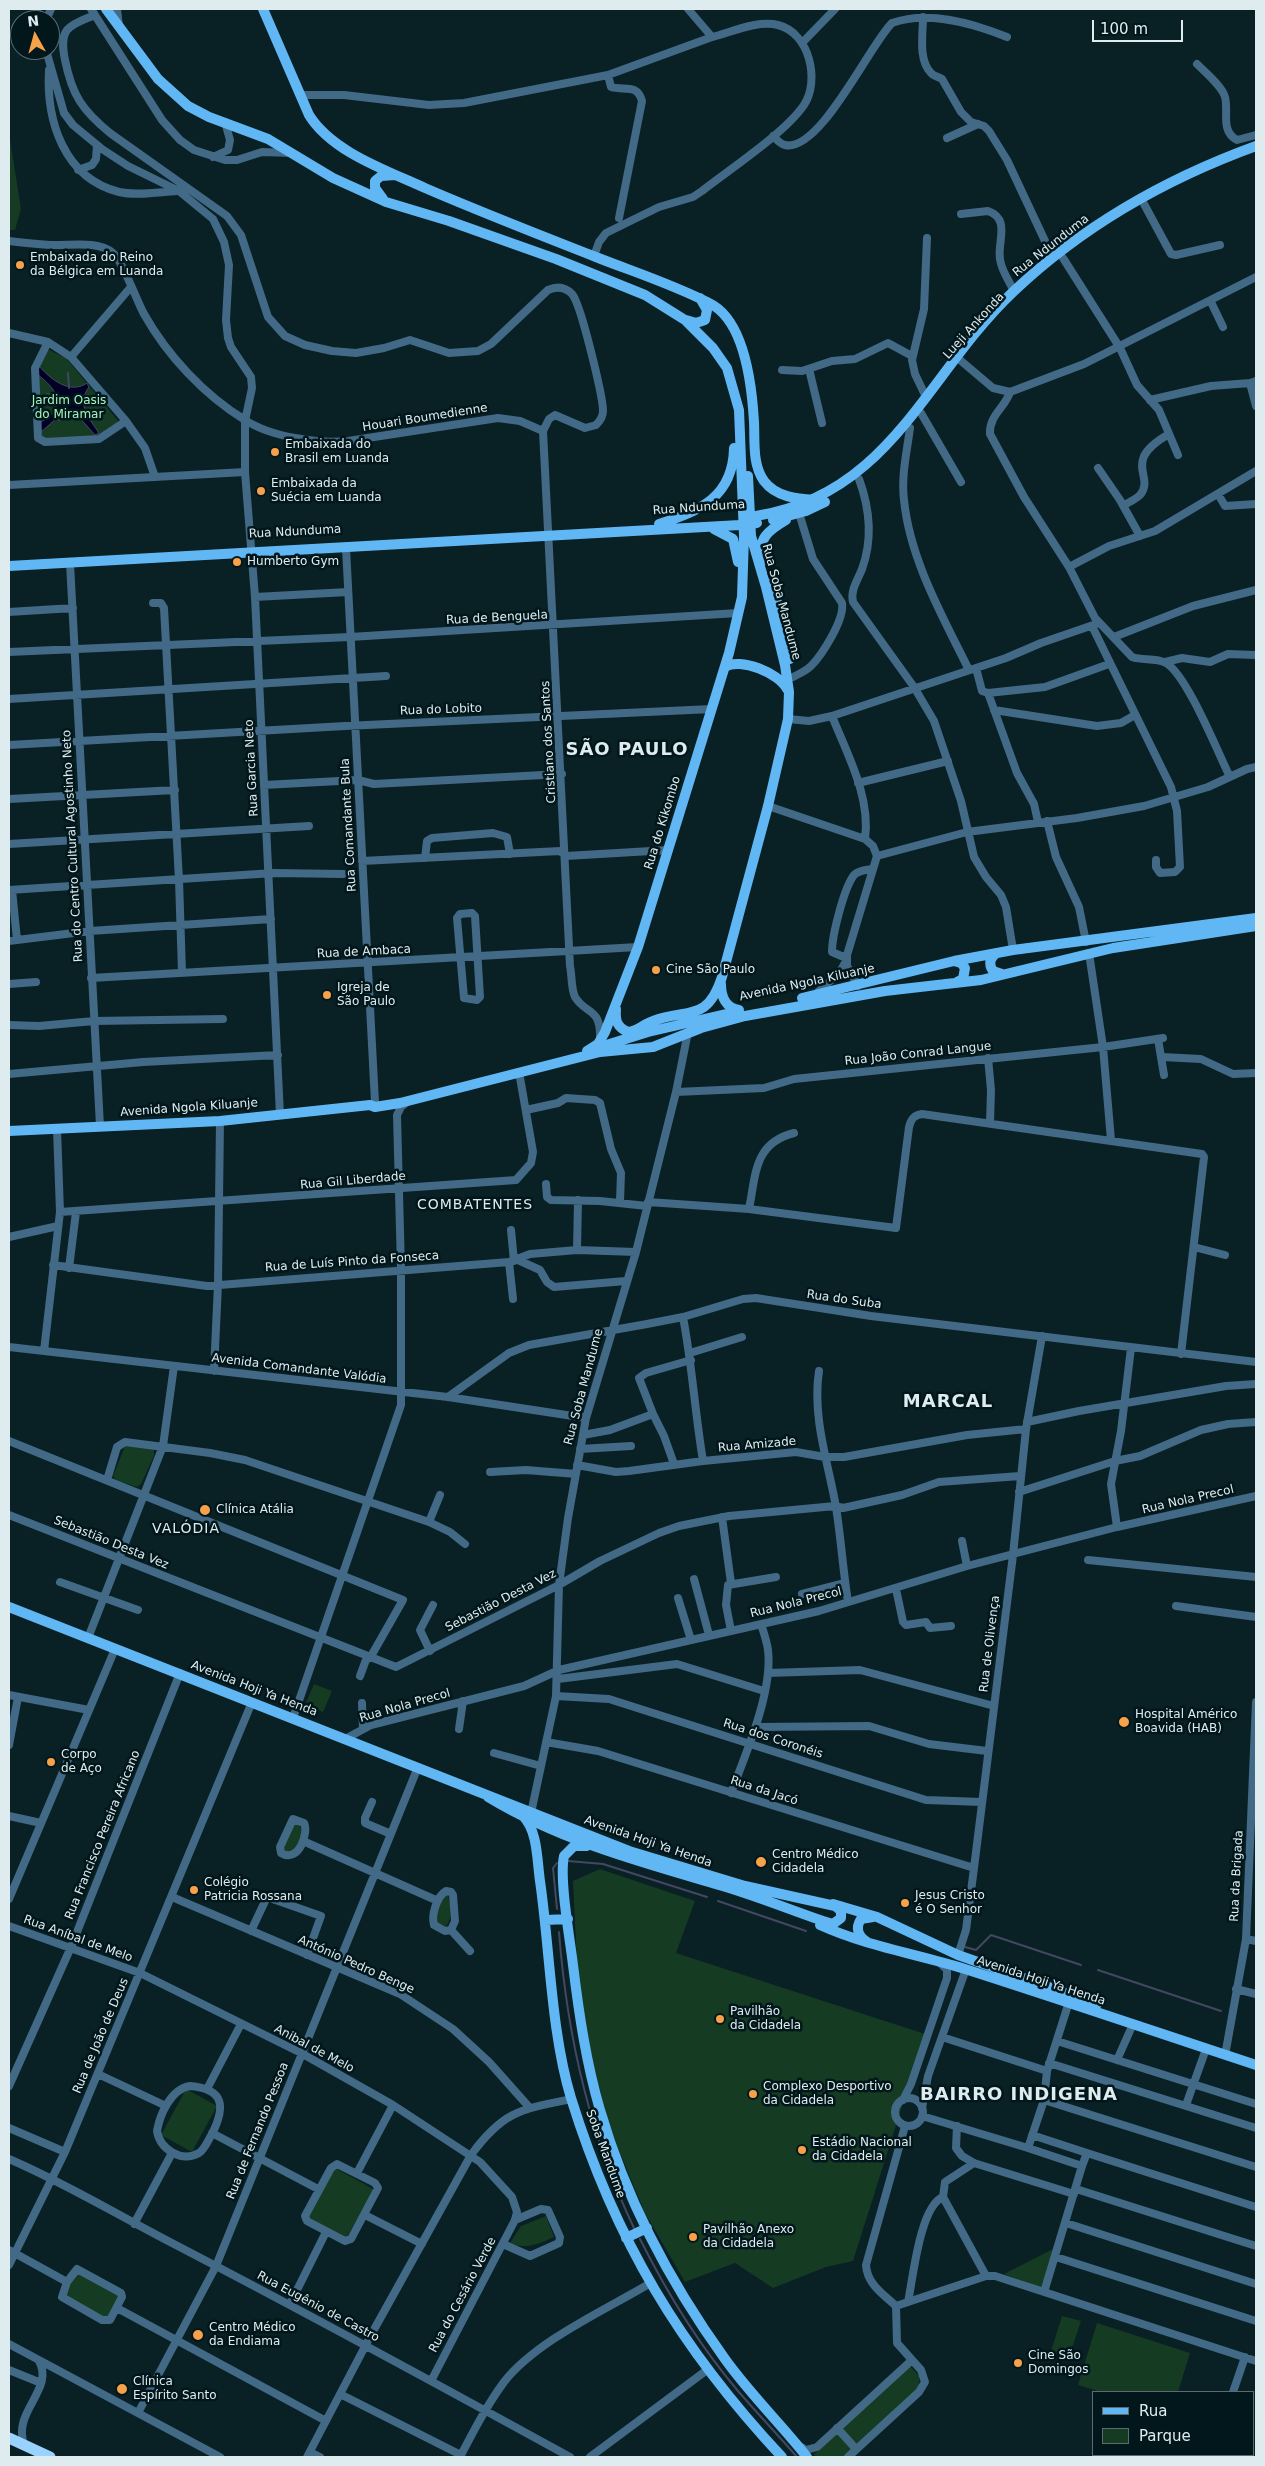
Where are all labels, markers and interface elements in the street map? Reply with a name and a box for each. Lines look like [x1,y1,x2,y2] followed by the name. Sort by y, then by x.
[10,10,60,60] north arrow
[1095,10,1186,42] scale bar
[27,12,40,30] text: N
[1100,20,1148,38] text: 100 m
[1010,212,1092,280] street label: Rua Ndunduma
[30,251,163,279] place label: Embaixada do Reino da Bélgica em Luanda
[14,259,26,271] marker: Embaixada do Reino da Bélgica em Luanda
[940,290,1008,362] street label: Lueji Ankonda
[32,394,106,422] park label: Jardim Oasis do Miramar
[361,401,489,435] street label: Houari Boumedienne
[285,438,389,466] place label: Embaixada do Brasil em Luanda
[269,446,281,458] marker: Embaixada do Brasil em Luanda
[271,477,382,505] place label: Embaixada da Suécia em Luanda
[255,485,267,497] marker: Embaixada da Suécia em Luanda
[652,498,746,518] street label: Rua Ndunduma
[248,522,342,542] street label: Rua Ndunduma
[759,542,803,662] street label: Rua Soba Mandume
[247,555,339,569] place label: Humberto Gym
[231,556,243,568] marker: Humberto Gym
[446,608,548,628] street label: Rua de Benguela
[539,680,559,804] street label: Cristiano dos Santos
[400,701,482,719] street label: Rua do Lobito
[242,719,262,817] street label: Rua Garcia Neto
[60,730,86,962] street label: Rua do Centro Cultural Agostinho Neto
[564,739,690,761] district label: SÃO PAULO
[338,758,360,892] street label: Rua Comandante Bula
[642,774,684,872] street label: Rua do Kikombo
[317,942,411,962] street label: Rua de Ambaca
[738,962,876,1004] street label: Avenida Ngola Kiluanje
[666,963,755,977] place label: Cine São Paulo
[650,964,662,976] marker: Cine São Paulo
[337,981,395,1009] place label: Igreja de São Paulo
[321,989,333,1001] marker: Igreja de São Paulo
[844,1039,992,1069] street label: Rua João Conrad Langue
[120,1096,258,1120] street label: Avenida Ngola Kiluanje
[300,1169,406,1193] street label: Rua Gil Liberdade
[416,1197,534,1213] district label: COMBATENTES
[264,1249,440,1275] street label: Rua de Luís Pinto da Fonseca
[806,1288,882,1312] street label: Rua do Suba
[562,1327,606,1447] street label: Rua Soba Mandume
[211,1351,387,1387] street label: Avenida Comandante Valódia
[902,1391,994,1413] district label: MARCAL
[717,1434,797,1456] street label: Rua Amizade
[1141,1482,1235,1518] street label: Rua Nola Precol
[198,1503,212,1517] marker: Clínica Atália
[216,1503,294,1517] place label: Clínica Atália
[52,1513,170,1573] street label: Sebastião Desta Vez
[151,1521,221,1537] district label: VALÓDIA
[443,1567,559,1635] street label: Sebastião Desta Vez
[749,1585,843,1621] street label: Rua Nola Precol
[977,1595,1003,1693] street label: Rua de Olivença
[189,1658,319,1720] street label: Avenida Hoji Ya Henda
[358,1686,452,1726] street label: Rua Nola Precol
[1135,1708,1237,1736] place label: Hospital Américo Boavida (HAB)
[1117,1715,1131,1729] marker: Hospital Américo Boavida (HAB)
[721,1716,825,1762] street label: Rua dos Coronéis
[61,1748,102,1776] place label: Corpo de Aço
[62,1748,144,1922] street label: Rua Francisco Pereira Africano
[45,1756,57,1768] marker: Corpo de Aço
[728,1773,800,1809] street label: Rua da Jacó
[582,1813,714,1871] street label: Avenida Hoji Ya Henda
[1227,1830,1247,1922] street label: Rua da Brigada
[772,1848,859,1876] place label: Centro Médico Cidadela
[754,1855,768,1869] marker: Centro Médico Cidadela
[204,1876,302,1904] place label: Colégio Patricia Rossana
[188,1884,200,1896] marker: Colégio Patricia Rossana
[915,1889,985,1917] place label: Jesus Cristo é O Senhor
[899,1897,911,1909] marker: Jesus Cristo é O Senhor
[21,1913,135,1965] street label: Rua Aníbal de Melo
[296,1933,416,1997] street label: António Pedro Benge
[975,1953,1107,2009] street label: Avenida Hoji Ya Henda
[70,1976,132,2096] street label: Rua de João de Deus
[730,2005,801,2033] place label: Pavilhão da Cidadela
[714,2013,726,2025] marker: Pavilhão da Cidadela
[272,2022,356,2076] street label: Anibal de Melo
[224,2060,292,2202] street label: Rua de Fernando Pessoa
[763,2080,892,2108] place label: Complexo Desportivo da Cidadela
[918,2084,1120,2106] district label: BAIRRO INDIGENA
[747,2088,759,2100] marker: Complexo Desportivo da Cidadela
[582,2108,628,2200] street label: Soba Mandume
[812,2136,912,2164] place label: Estádio Nacional da Cidadela
[796,2144,808,2156] marker: Estádio Nacional da Cidadela
[703,2223,794,2251] place label: Pavilhão Anexo da Cidadela
[687,2231,699,2243] marker: Pavilhão Anexo da Cidadela
[426,2235,500,2355] street label: Rua do Cesário Verde
[254,2269,382,2345] street label: Rua Eugênio de Castro
[209,2321,296,2349] place label: Centro Médico da Endiama
[191,2328,205,2342] marker: Centro Médico da Endiama
[1028,2349,1088,2377] place label: Cine São Domingos
[1012,2357,1024,2369] marker: Cine São Domingos
[133,2375,217,2403] place label: Clínica Espírito Santo
[115,2382,129,2396] marker: Clínica Espírito Santo
[1092,2391,1255,2456] legend
[1139,2402,1167,2420] text: Rua
[1139,2427,1191,2445] text: Parque

